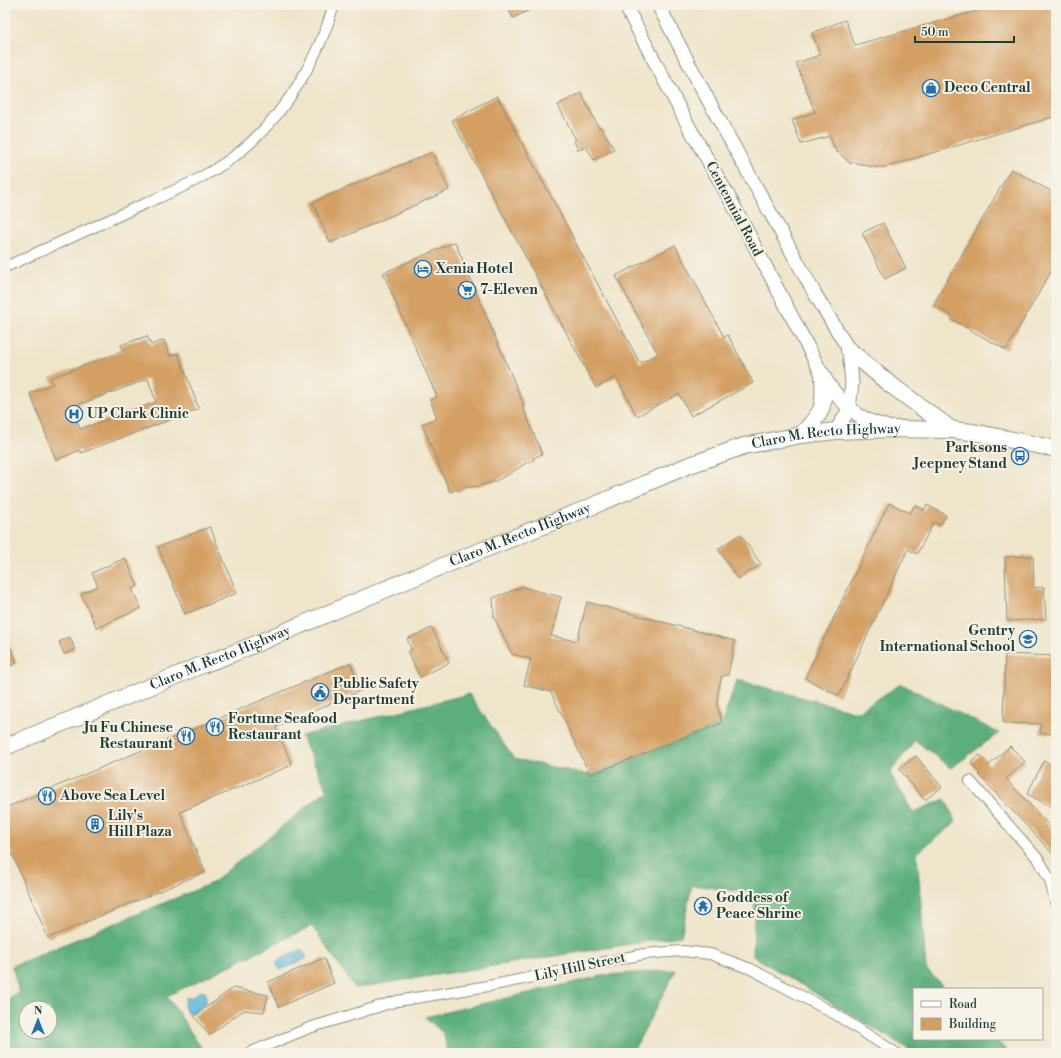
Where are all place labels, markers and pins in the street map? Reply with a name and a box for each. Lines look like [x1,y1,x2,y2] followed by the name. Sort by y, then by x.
[921,78,941,98] shop icon: Deco Central
[944,79,1031,97] place label: Deco Central
[413,259,433,279] hotel icon: Xenia Hotel
[435,260,513,278] place label: Xenia Hotel
[457,280,477,300] supermarket icon: 7-Eleven
[480,281,538,299] place label: 7-Eleven
[64,404,84,424] hospital icon: UP Clark Clinic
[87,405,189,423] place label: UP Clark Clinic
[912,439,1007,473] place label: Parksons Jeepney Stand
[1010,446,1030,466] bus stop icon: Parksons Jeepney Stand
[880,622,1016,656] place label: Gentry International School
[1018,629,1038,649] school or university icon: Gentry International School
[333,675,420,709] place label: Public Safety Department
[310,682,330,702] public building icon: Public Safety Department
[228,710,338,744] place label: Fortune Seafood Restaurant
[205,717,225,737] restaurant icon: Fortune Seafood Restaurant
[82,719,174,753] place label: Ju Fu Chinese Restaurant
[176,726,196,746] restaurant icon: Ju Fu Chinese Restaurant
[37,786,57,806] restaurant icon: Above Sea Level
[59,787,165,805] place label: Above Sea Level
[108,807,172,841] place label: Lily's Hill Plaza
[85,814,105,834] building icon: Lily's Hill Plaza
[716,889,802,923] place label: Goddess of Peace Shrine
[693,896,713,916] temple icon: Goddess of Peace Shrine

